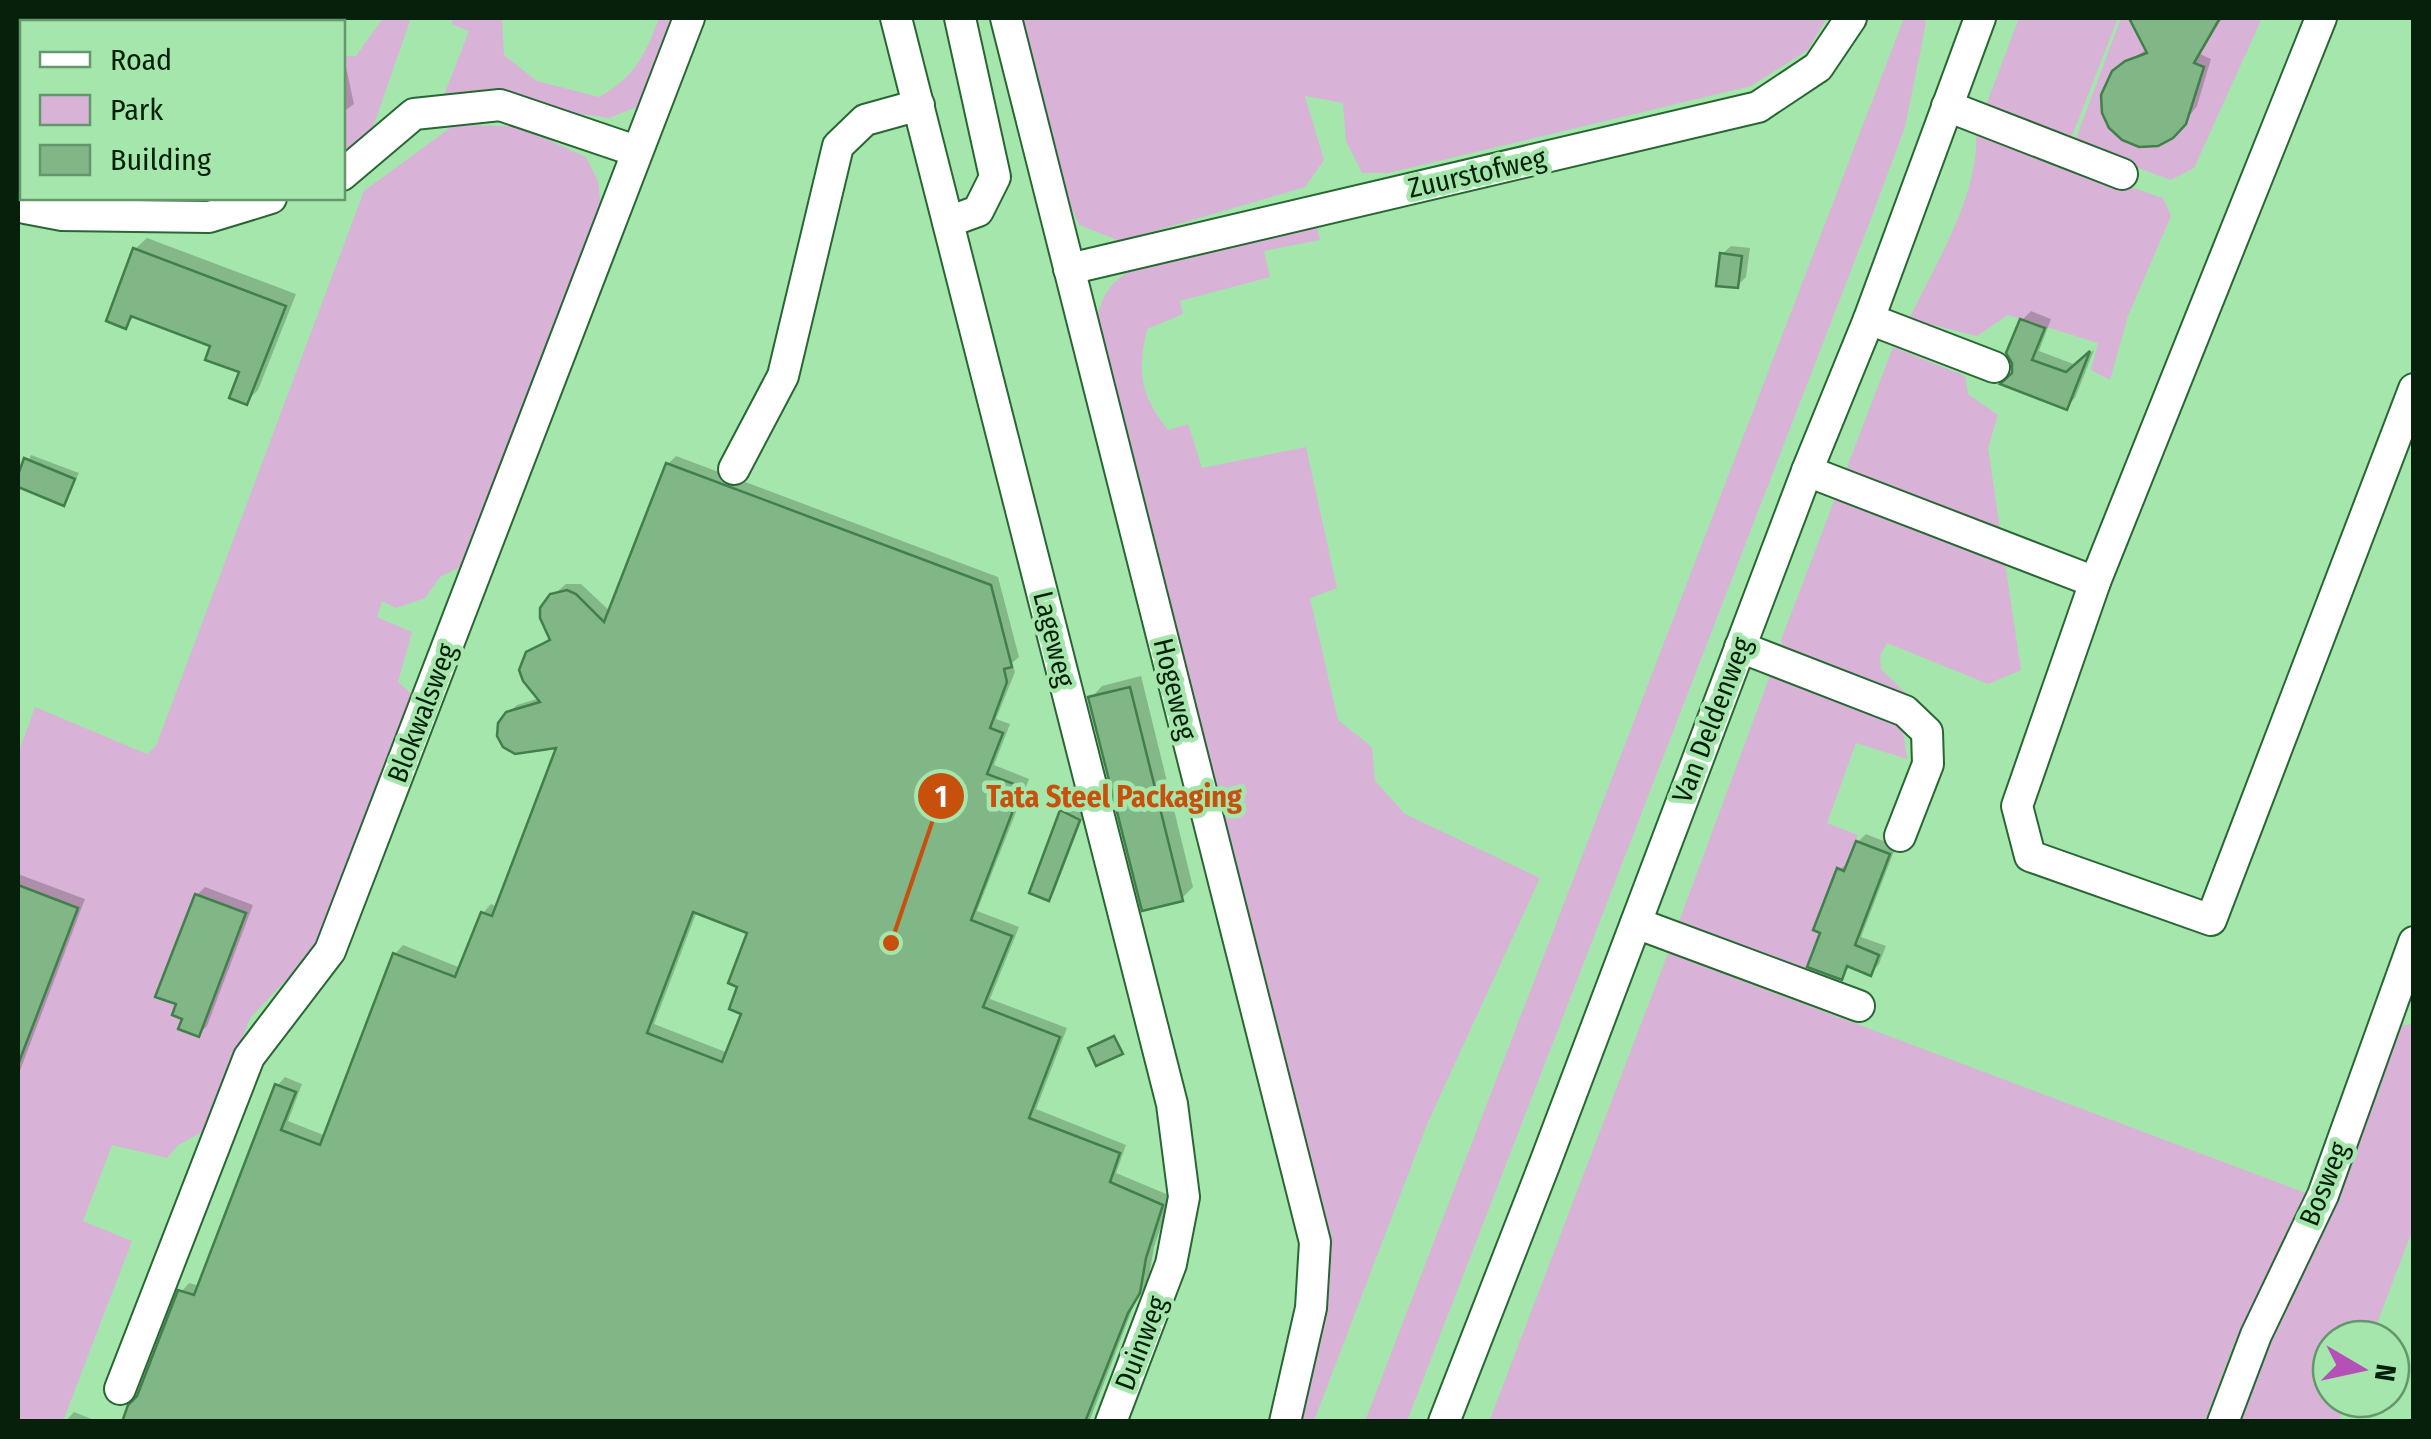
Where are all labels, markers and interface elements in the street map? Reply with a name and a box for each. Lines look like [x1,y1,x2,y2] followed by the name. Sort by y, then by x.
[20,20,345,200] legend
[110,42,172,78] text: Road
[110,92,163,128] text: Park
[1405,141,1550,205] street label: Zuurstofweg
[110,142,212,178] text: Building
[1026,588,1082,691] street label: Lageweg
[1665,632,1759,807] street label: Van Deldenweg
[1146,635,1204,744] street label: Hogeweg
[380,638,464,787] street label: Blokwalsweg
[916,766,1262,826] callout: Tata Steel Packaging
[935,779,947,815] text: 1
[986,779,1242,815] text: Tata Steel Packaging
[2292,1137,2356,1231] street label: Bosweg
[1108,1291,1174,1395] street label: Duinweg
[2311,1319,2411,1419] north arrow
[2368,1362,2403,1384] text: N

